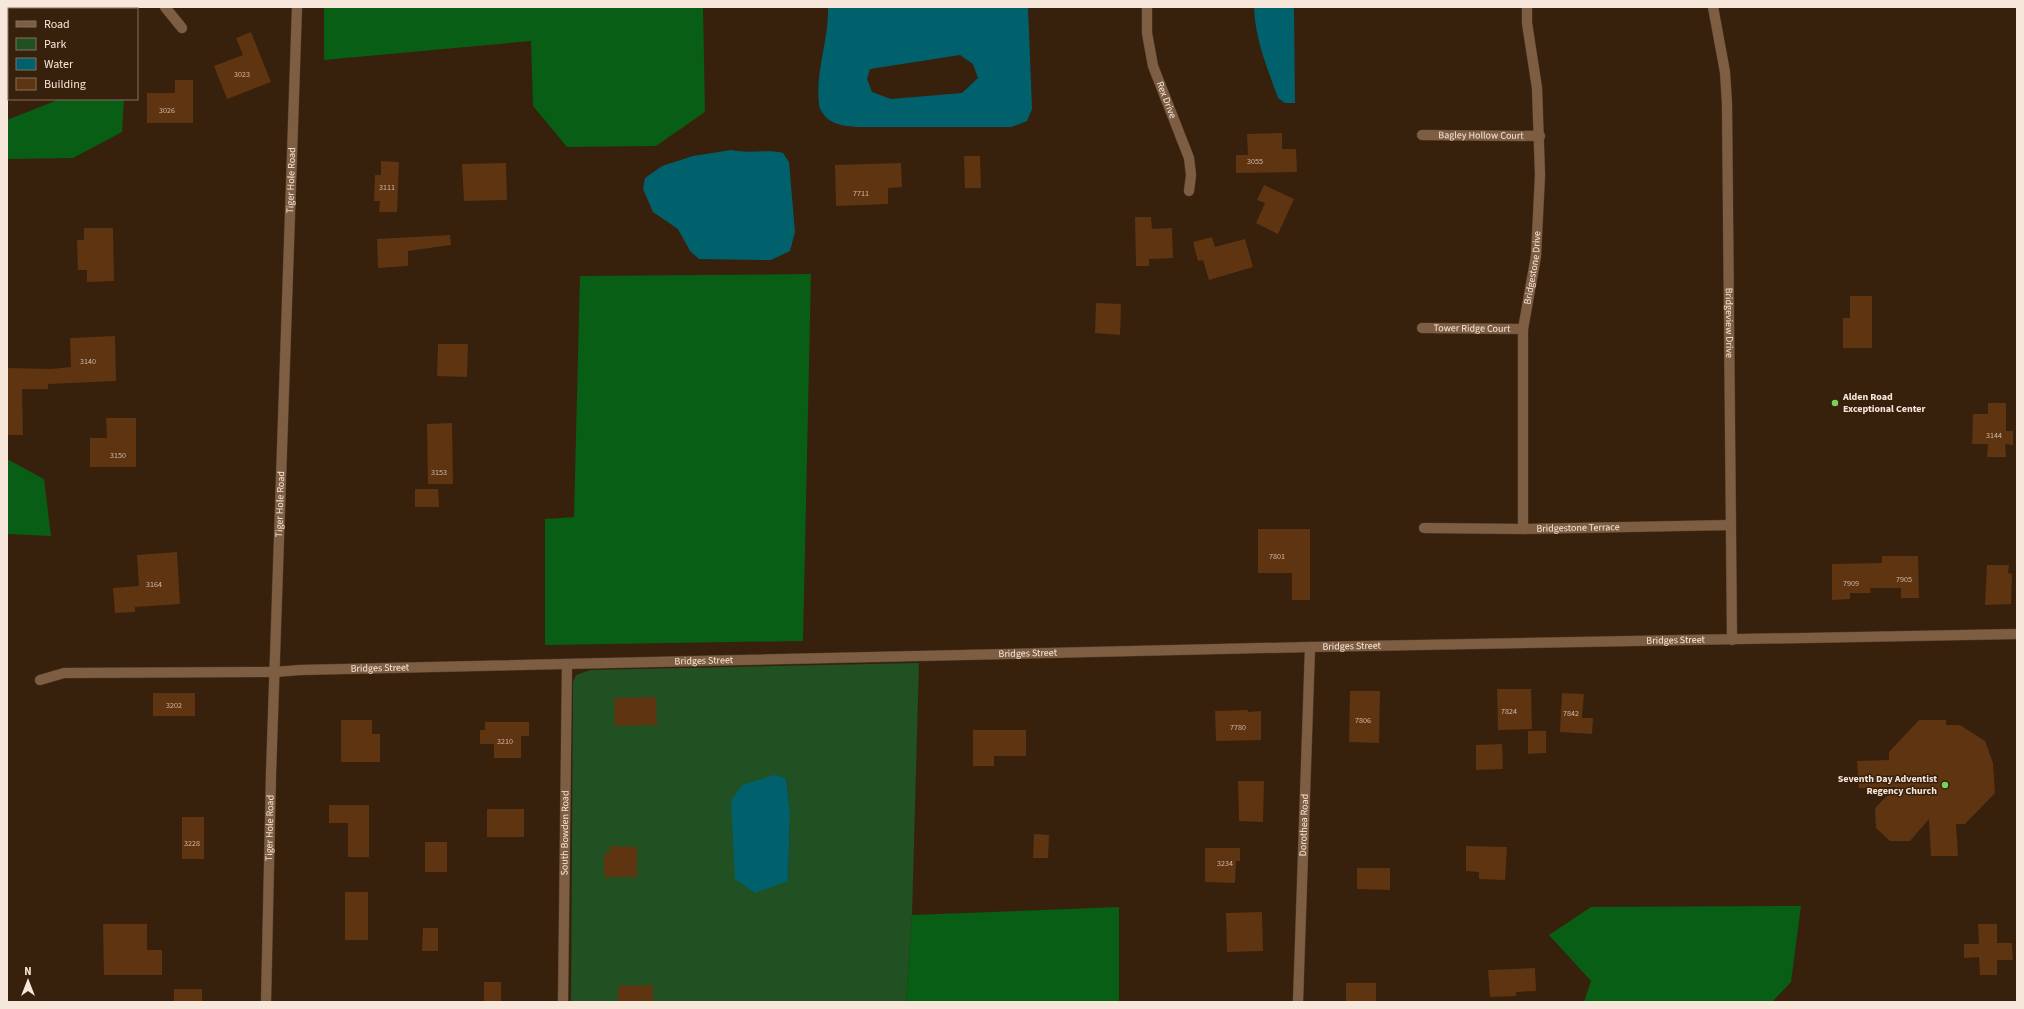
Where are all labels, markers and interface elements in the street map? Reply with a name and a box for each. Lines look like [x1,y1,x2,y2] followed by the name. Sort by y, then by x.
[8,8,138,100] legend
[44,16,70,33] text: Road
[44,36,66,53] text: Park
[44,56,74,73] text: Water
[234,69,250,80] house number: 3023
[44,76,86,93] text: Building
[1153,79,1180,121] street label: Rex Drive
[159,105,175,116] house number: 3026
[1438,128,1524,143] street label: Bagley Hollow Court
[283,147,299,214] street label: Tiger Hole Road
[1247,156,1263,167] house number: 3055
[379,182,395,193] house number: 3111
[853,188,869,199] house number: 7711
[1520,231,1544,306] street label: Bridgestone Drive
[1722,288,1736,358] street label: Bridgeview Drive
[1434,321,1511,336] street label: Tower Ridge Court
[80,356,96,367] house number: 3140
[1842,390,1925,416] place label: Alden Road Exceptional Center
[1830,398,1840,408] marker: Alden Road Exceptional Center
[1986,430,2002,441] house number: 3144
[110,450,126,461] house number: 3150
[431,467,447,478] house number: 3153
[272,471,288,538] street label: Tiger Hole Road
[1536,520,1620,536] street label: Bridgestone Terrace
[1269,551,1285,562] house number: 7801
[1896,574,1912,585] house number: 7905
[1843,578,1859,589] house number: 7909
[146,579,162,590] house number: 3164
[1646,633,1706,648] street label: Bridges Street
[1322,639,1382,654] street label: Bridges Street
[998,646,1058,661] street label: Bridges Street
[674,653,734,668] street label: Bridges Street
[350,661,410,676] street label: Bridges Street
[166,700,182,711] house number: 3202
[1501,706,1517,717] house number: 7824
[1563,708,1579,719] house number: 7842
[1355,715,1371,726] house number: 7806
[1230,722,1246,733] house number: 7780
[497,736,513,747] house number: 3210
[1838,772,1937,798] place label: Seventh Day Adventist Regency Church
[1940,780,1950,790] marker: Seventh Day Adventist Regency Church
[557,790,573,876] street label: South Bowden Road
[1296,794,1312,857] street label: Dorothea Road
[262,795,278,861] street label: Tiger Hole Road
[184,838,200,849] house number: 3228
[1217,858,1233,869] house number: 3234
[8,961,48,1001] north arrow
[24,964,32,979] text: N

